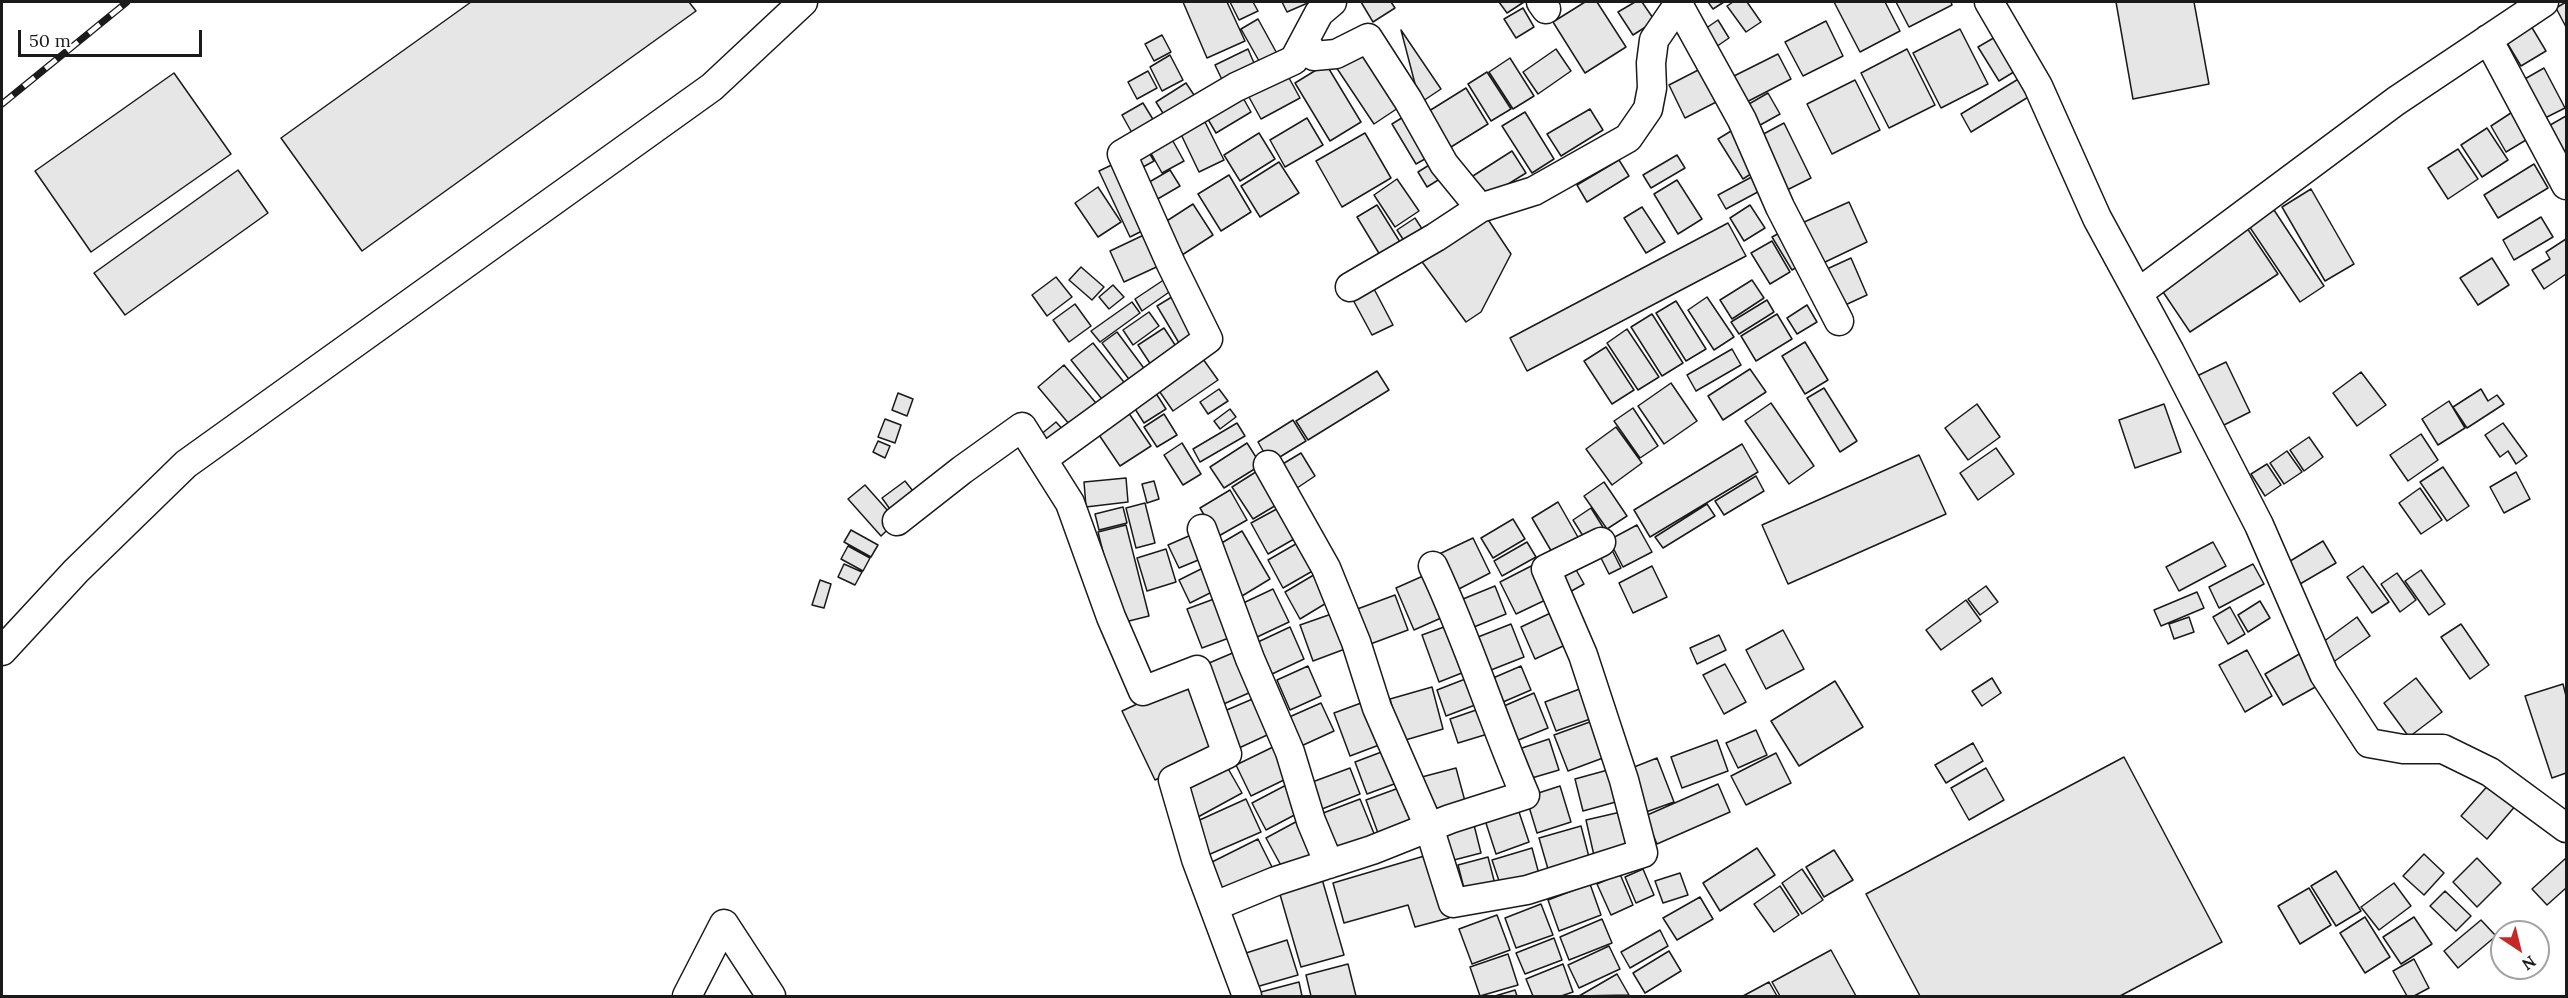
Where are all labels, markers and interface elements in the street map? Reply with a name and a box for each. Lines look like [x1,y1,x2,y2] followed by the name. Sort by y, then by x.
[21,18,206,56] scale bar
[29,29,71,52] text: 50 m
[2490,920,2550,980] north arrow
[2518,951,2540,975] text: N

